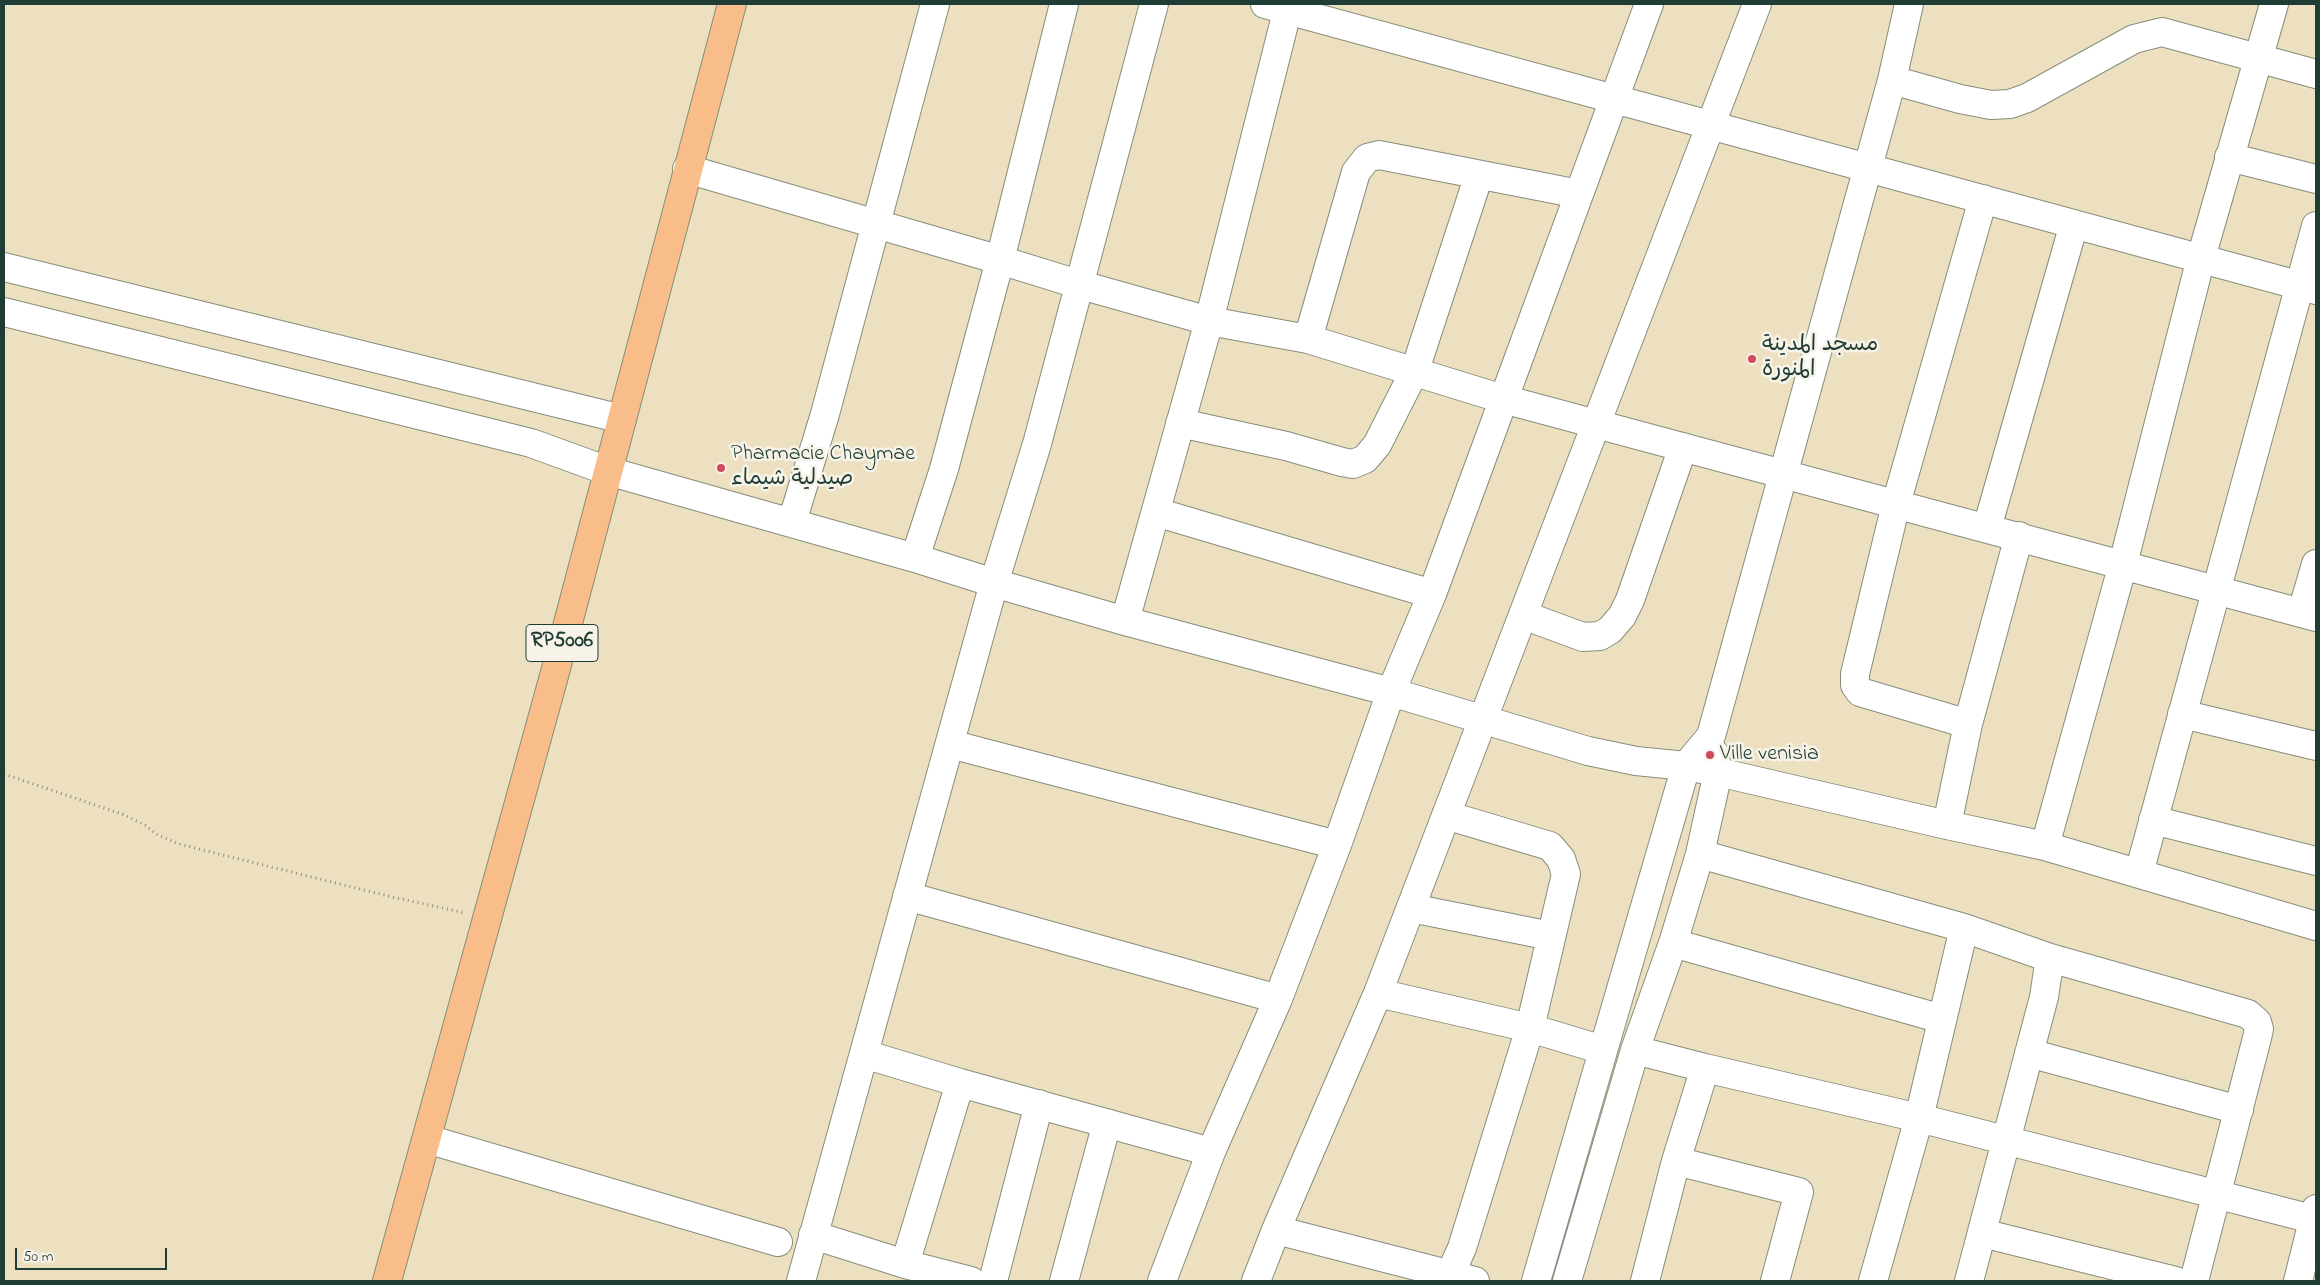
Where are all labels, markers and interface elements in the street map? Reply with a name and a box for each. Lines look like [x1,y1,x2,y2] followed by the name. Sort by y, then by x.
[1762,333,1878,384] place label: مسجد المدينة المنورة
[1746,353,1758,365] marker: مسجد المدينة المنورة
[731,442,915,494] place label: Pharmacie Chaymae صيدلية شيماء
[715,462,727,474] marker: Pharmacie Chaymae صيدلية شيماء
[526,624,598,661] road number: RP5006
[1720,742,1819,768] place label: Ville venisia
[1704,749,1716,761] marker: Ville venisia
[18,1238,170,1270] scale bar
[23,1246,53,1268] text: 50 m

